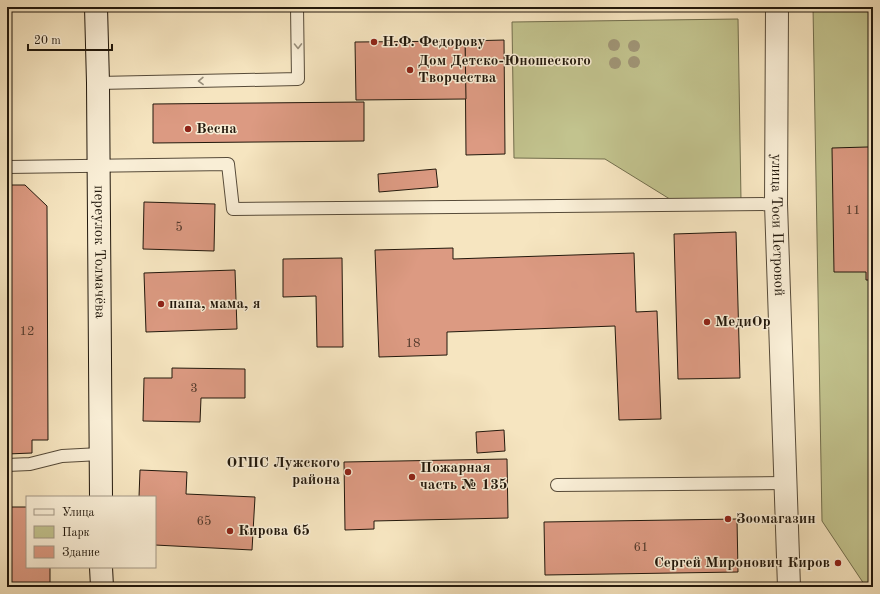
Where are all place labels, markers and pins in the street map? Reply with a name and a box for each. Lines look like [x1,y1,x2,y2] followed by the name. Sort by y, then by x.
[382,35,485,50] place label: Н.Ф. Федорову
[369,37,379,47] marker: Н.Ф. Федорову
[418,54,591,86] place label: Дом Детско-Юношеского Творчества
[405,65,415,75] marker: Дом Детско-Юношеского Творчества
[196,122,237,137] place label: Весна
[183,124,193,134] marker: Весна
[169,297,261,312] place label: папа, мама, я
[156,299,166,309] marker: папа, мама, я
[715,315,771,330] place label: МедиОр
[702,317,712,327] marker: МедиОр
[227,456,340,488] place label: ОГПС Лужского района
[420,461,508,493] place label: Пожарная часть № 135
[343,467,353,477] marker: ОГПС Лужского района
[407,472,417,482] marker: Пожарная часть № 135
[736,512,816,527] place label: Зоомагазин
[723,514,733,524] marker: Зоомагазин
[238,524,310,539] place label: Кирова 65
[225,526,235,536] marker: Кирова 65
[654,556,830,571] place label: Сергей Миронович Киров
[833,558,843,568] marker: Сергей Миронович Киров

